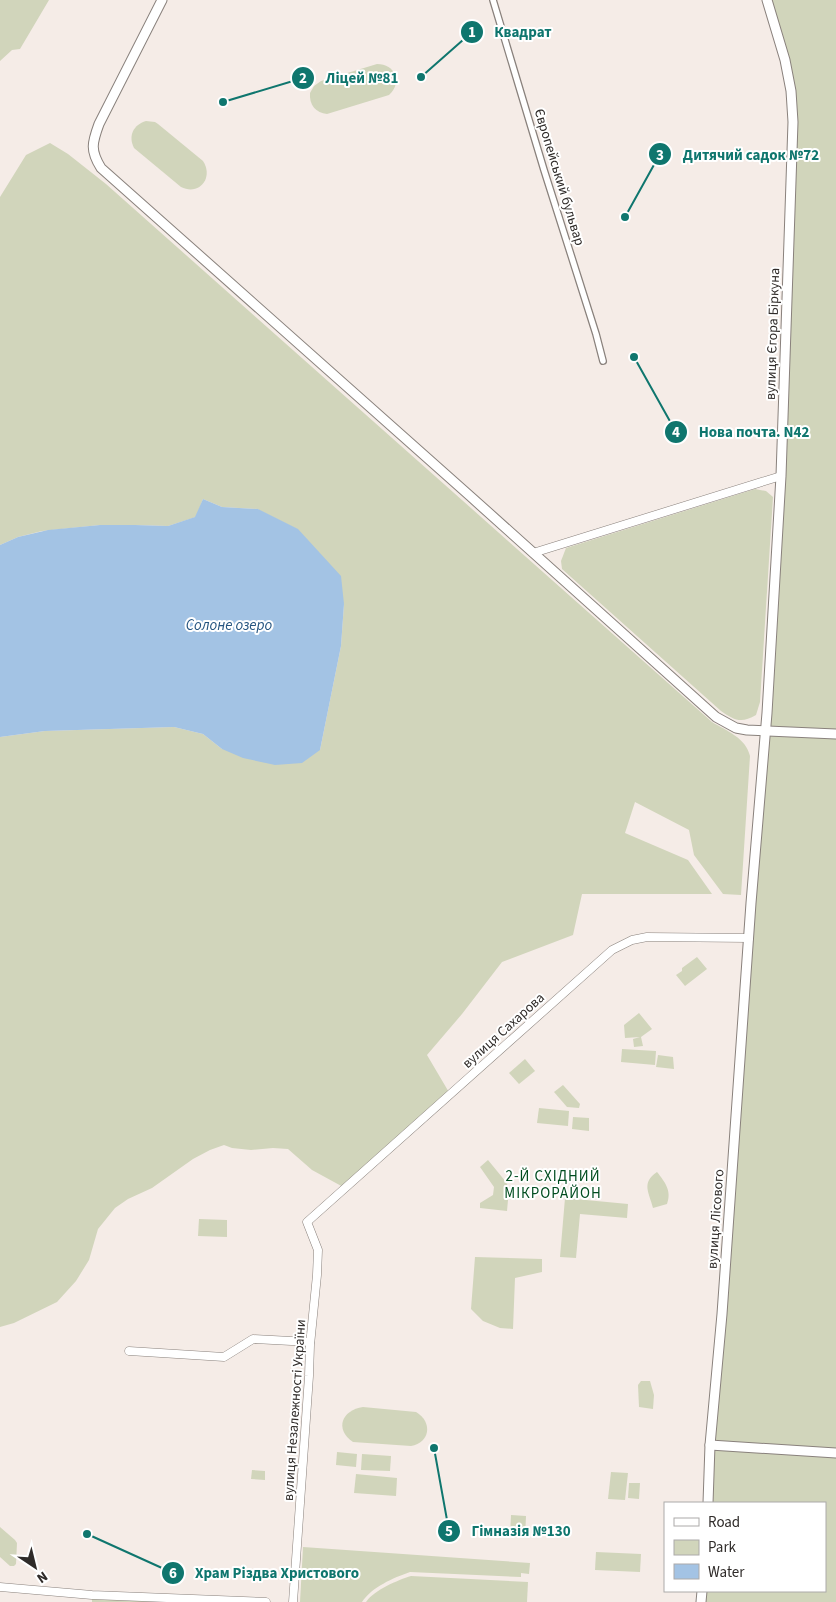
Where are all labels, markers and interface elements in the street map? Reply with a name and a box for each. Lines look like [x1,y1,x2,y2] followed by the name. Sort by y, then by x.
[460,17,562,47] callout: Квадрат
[468,22,476,43] text: 1
[494,22,552,43] text: Квадрат
[290,63,408,93] callout: Ліцей №81
[299,68,307,89] text: 2
[325,68,398,89] text: Ліцей №81
[529,106,589,248] street label: Європейський бульвар
[648,139,829,169] callout: Дитячий садок №72
[656,145,664,166] text: 3
[683,145,819,166] text: Дитячий садок №72
[761,268,785,401] street label: вулиця Єгора Біркуна
[663,417,819,447] callout: Нова почта. N42
[672,422,680,443] text: 4
[699,422,809,443] text: Нова почта. N42
[186,615,272,636] water label: Солоне озеро
[458,988,549,1073] street label: вулиця Сахарова
[504,1166,602,1204] district label: 2-Й СХІДНИЙ МІКРОРАЙОН
[703,1168,729,1270] street label: вулиця Лісового
[279,1319,311,1502] street label: вулиця Незалежності України
[664,1502,826,1592] legend
[708,1512,740,1533] text: Road
[436,1516,581,1546] callout: Гімназія №130
[445,1521,453,1542] text: 5
[471,1521,571,1542] text: Гімназія №130
[708,1537,737,1558] text: Park
[10,1542,60,1592] north arrow
[160,1558,369,1588] callout: Храм Різдва Христового
[708,1562,745,1583] text: Water
[169,1563,177,1584] text: 6
[195,1563,359,1584] text: Храм Різдва Христового
[32,1566,51,1588] text: N

